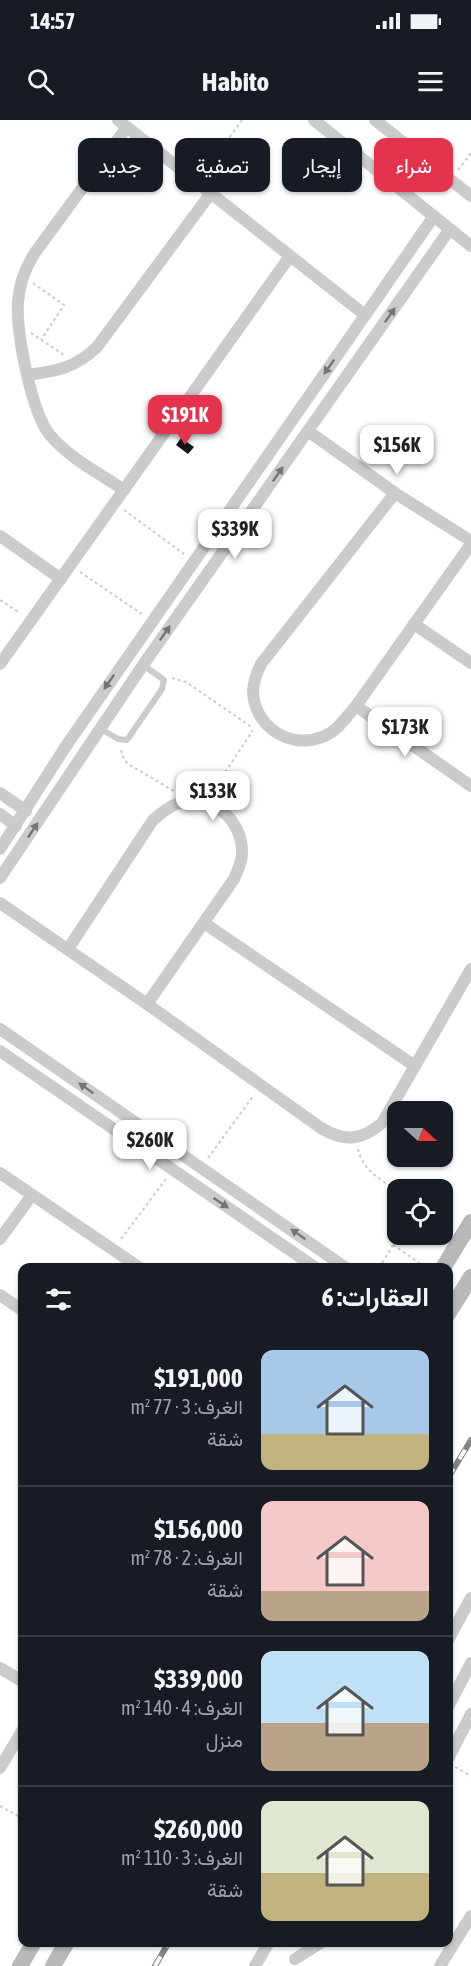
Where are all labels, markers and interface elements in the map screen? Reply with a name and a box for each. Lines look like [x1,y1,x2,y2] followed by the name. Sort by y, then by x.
[30,8,75,34] text: 14:57
[24,65,57,98] icon: search
[414,65,447,98] icon: menu
[202,66,269,97] text: Habito
[78,138,163,192] chip: جديد
[175,138,270,192] chip: تصفية
[282,138,362,192] chip: إيجار
[374,138,453,192] chip: شراء
[384,307,396,323] one-way arrow
[323,359,335,375] one-way arrow
[143,395,227,446] pin: $191K
[162,403,208,426] text: $191K
[355,425,439,476] pin: $156K
[374,433,420,456] text: $156K
[272,467,284,483] one-way arrow
[193,509,277,560] pin: $339K
[212,517,258,540] text: $339K
[159,626,171,642] one-way arrow
[104,674,115,691] one-way arrow
[363,707,447,758] pin: $173K
[382,715,428,738] text: $173K
[171,771,255,822] pin: $133K
[190,779,236,802] text: $133K
[27,821,38,838] one-way arrow
[78,1082,94,1094] one-way arrow
[387,1101,453,1167] north arrow
[387,1101,453,1245] map controls
[108,1120,192,1171] pin: $260K
[127,1128,173,1151] text: $260K
[387,1179,453,1245] button: locate
[213,1197,229,1209] one-way arrow
[290,1229,306,1240] one-way arrow
[321,1282,429,1312] text: العقارات: 6
[42,1283,75,1316] icon: filters
[154,1363,243,1393] text: $191,000
[309,1374,381,1446] icon: home
[130,1395,243,1418] text: الغرف: 3 · 77 m²
[207,1427,243,1450] text: شقة
[154,1514,243,1544] text: $156,000
[309,1525,381,1597] icon: home
[130,1546,243,1569] text: الغرف: 2 · 78 m²
[207,1578,243,1601] text: شقة
[154,1664,243,1694] text: $339,000
[309,1675,381,1747] icon: home
[121,1696,243,1719] text: الغرف: 4 · 140 m²
[206,1728,243,1751] text: منزل
[154,1814,243,1844] text: $260,000
[309,1825,381,1897] icon: home
[121,1846,243,1869] text: الغرف: 3 · 110 m²
[207,1878,243,1901] text: شقة

